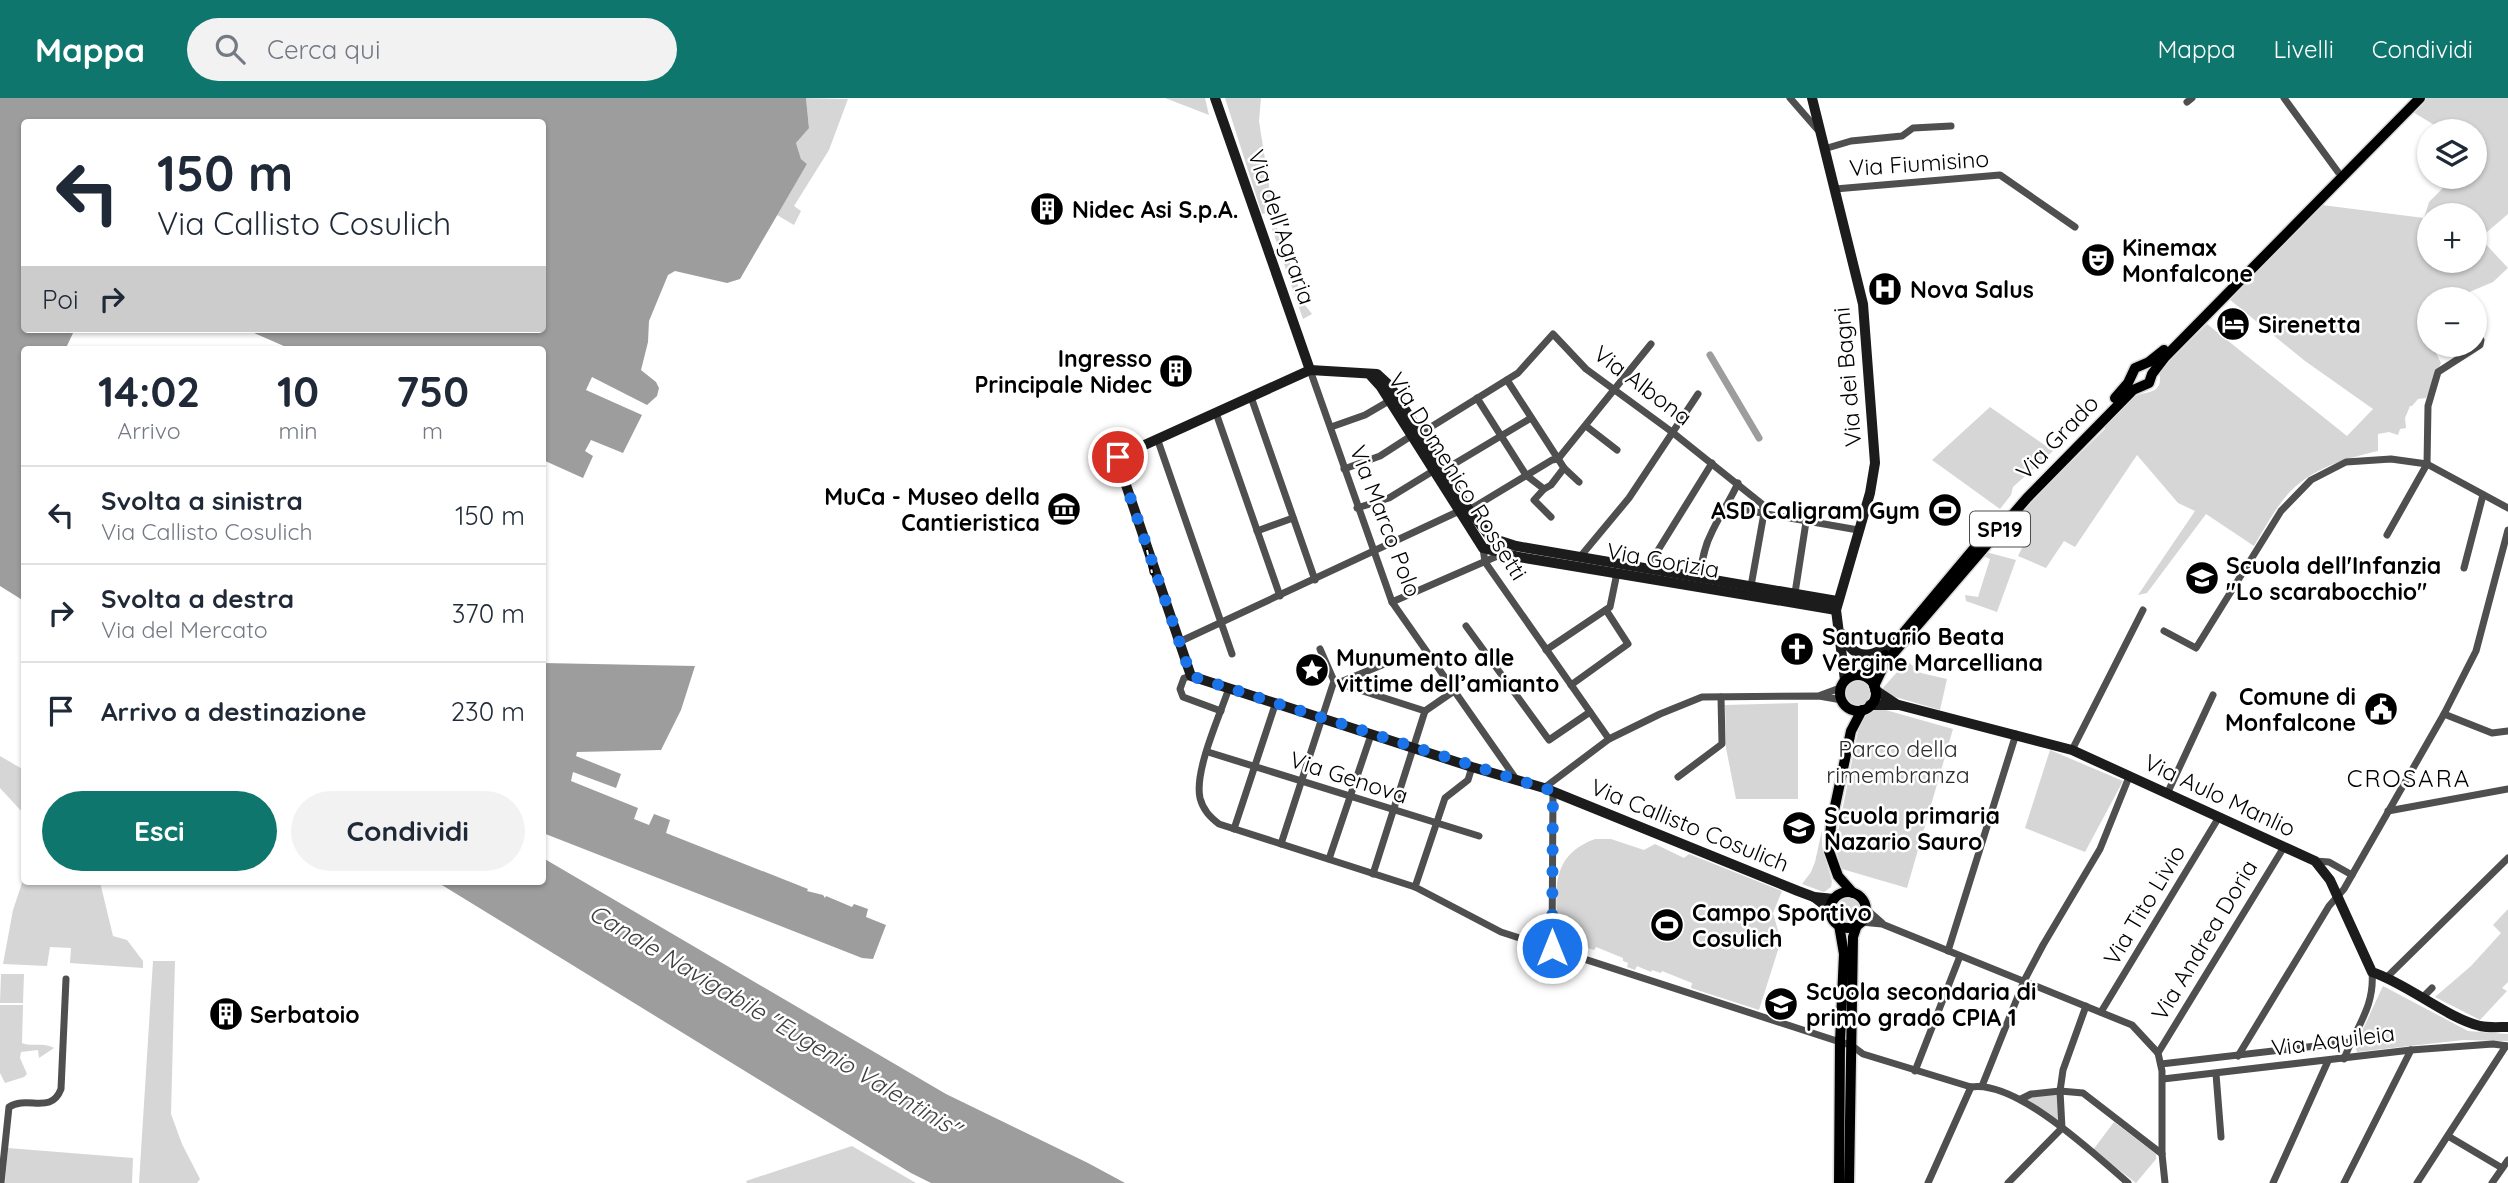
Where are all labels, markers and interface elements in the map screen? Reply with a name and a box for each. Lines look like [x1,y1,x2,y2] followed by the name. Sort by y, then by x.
[187,18,677,81] search box
[35,29,145,70] text: Mappa
[211,30,249,68] icon: search
[267,33,380,66] text: Cerca qui
[2158,34,2236,64] text: Mappa
[2274,34,2334,64] text: Livelli
[2372,34,2473,64] text: Condividi
[2417,119,2487,357] map controls
[2417,119,2487,189] button: layers
[157,142,293,203] text: 150 m
[1848,144,1990,182] street label: Via Fiumisino
[1242,146,1322,308] street label: Via dell'Agraria
[42,147,133,238] icon: left
[1028,190,1066,228] building icon: Nidec Asi S.p.A.
[1072,195,1238,224] place label: Nidec Asi S.p.A.
[157,203,451,243] text: Via Callisto Cosulich
[2417,203,2487,273] button: +
[2122,233,2253,288] place label: Kinemax Monfalcone
[2079,241,2117,279] theatre icon: Kinemax Monfalcone
[1866,270,1904,308] hospital icon: Nova Salus
[1910,275,2034,304] place label: Nova Salus
[93,280,131,318] icon: right
[42,283,79,316] text: Poi
[2417,287,2487,357] button: −
[2214,305,2252,343] hotel icon: Sirenetta
[1826,306,1868,448] street label: Via dei Bagni
[2258,310,2361,339] place label: Sirenetta
[1588,339,1698,431] street label: Via Albona
[974,344,1152,399] place label: Ingresso Principale Nidec
[1157,352,1195,390] building icon: Ingresso Principale Nidec
[98,365,200,418] text: 14:02
[277,365,319,418] text: 10
[396,365,469,418] text: 750
[1382,367,1534,585] street label: Via Domenico Rossetti
[2009,389,2105,485] street label: Via Grado
[117,416,181,445] text: Arrivo
[278,416,318,445] text: min
[422,416,443,445] text: m
[1088,427,1148,487] pin
[1099,438,1137,476] icon: arrive
[1344,441,1428,601] street label: Via Marco Polo
[824,482,1040,537] place label: MuCa - Museo della Cantieristica
[101,484,303,517] text: Svolta a sinistra
[1045,490,1083,528] museum icon: MuCa - Museo della Cantieristica
[1926,491,1964,529] sports icon: ASD Caligram Gym
[42,496,80,534] icon: left
[1711,496,1920,525] place label: ASD Caligram Gym
[455,499,525,532] text: 150 m
[1970,512,2030,546] road number: SP19
[101,517,313,546] text: Via Callisto Cosulich
[1604,536,1722,584] street label: Via Gorizia
[2226,551,2441,606] place label: Scuola dell'Infanzia "Lo scarabocchio"
[2183,559,2221,597] school or university icon: Scuola dell'Infanzia "Lo scarabocchio"
[101,582,294,615] text: Svolta a destra
[42,594,80,632] icon: right
[452,597,525,630] text: 370 m
[101,615,268,644] text: Via del Mercato
[1822,622,2043,677] place label: Santuario Beata Vergine Marcelliana
[1778,630,1816,668] church icon: Santuario Beata Vergine Marcelliana
[1336,643,1559,698] place label: Munumento alle vittime dell’amianto
[1293,651,1331,689] place icon: Munumento alle vittime dell’amianto
[2225,682,2356,737] place label: Comune di Monfalcone
[2362,690,2400,728] public building icon: Comune di Monfalcone
[42,692,80,730] icon: arrive
[101,695,367,728] text: Arrivo a destinazione
[451,695,525,728] text: 230 m
[1826,734,1970,789] park label: Parco della rimembranza
[1286,744,1412,810] street label: Via Genova
[2140,747,2300,843] street label: Via Aulo Manlio
[2347,763,2471,793] district label: CROSARA
[1587,772,1793,878] street label: Via Callisto Cosulich
[42,791,277,871] button: Esci
[291,791,525,871] button: Condividi
[1824,801,2000,856] place label: Scuola primaria Nazario Sauro
[1780,809,1818,847] school or university icon: Scuola primaria Nazario Sauro
[2097,840,2191,970] street label: Via Tito Livio
[2145,854,2263,1026] street label: Via Andrea Doria
[584,897,969,1145] water label: Canale Navigabile "Eugenio Valentinis"
[1692,898,1872,953] place label: Campo Sportivo Cosulich
[1648,906,1686,944] sports icon: Campo Sportivo Cosulich
[1515,911,1589,985] position arrow
[1806,977,2036,1032] place label: Scuola secondaria di primo grado CPIA 1
[1762,985,1800,1023] school or university icon: Scuola secondaria di primo grado CPIA 1
[207,995,245,1033] building icon: Serbatoio
[250,1000,360,1029] place label: Serbatoio
[2270,1018,2396,1062] street label: Via Aquileia

